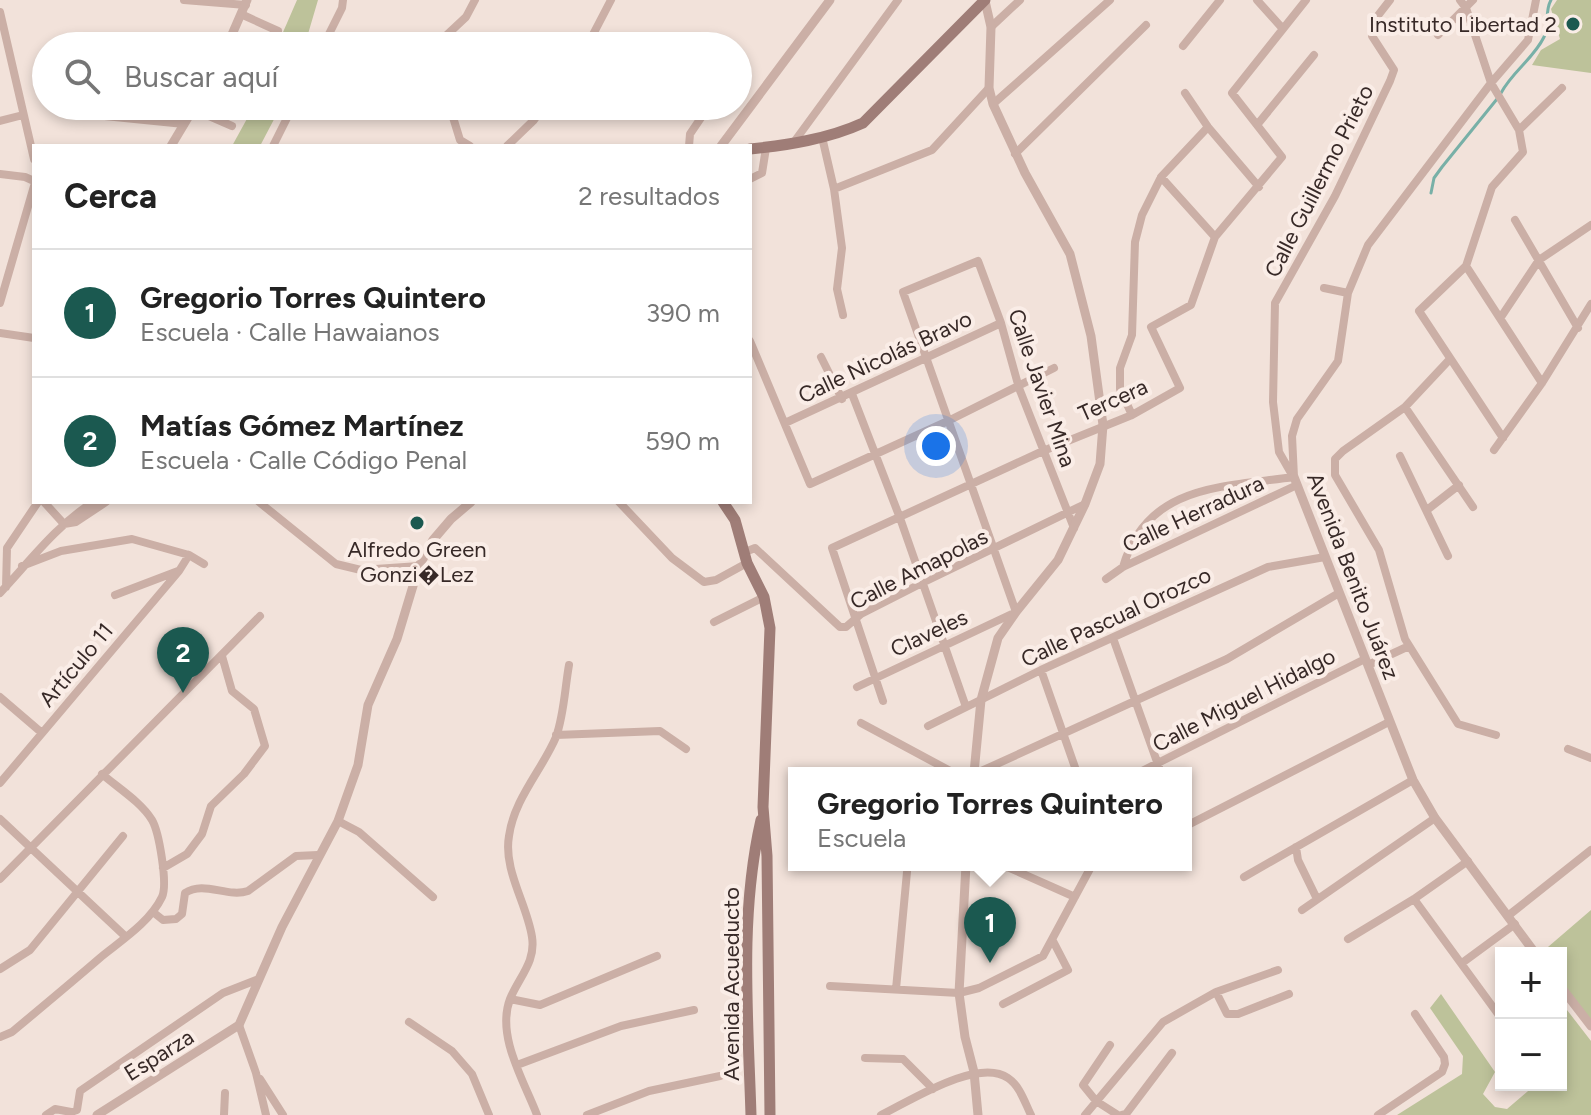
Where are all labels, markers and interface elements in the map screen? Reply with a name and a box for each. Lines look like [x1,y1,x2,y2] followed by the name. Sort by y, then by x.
[1369,11,1557,38] place label: Instituto Libertad 2
[1564,15,1582,33] marker: Instituto Libertad 2
[32,32,752,120] search box
[60,54,104,98] icon: search
[124,58,278,95] text: Buscar aquí
[1259,80,1379,282] street label: Calle Guillermo Prieto
[64,176,157,217] text: Cerca
[578,180,720,212] text: 2 resultados
[140,279,486,316] text: Gregorio Torres Quintero
[85,297,95,329] text: 1
[646,297,720,329] text: 390 m
[794,305,976,409] street label: Calle Nicolás Bravo
[1002,305,1082,471] street label: Calle Javier Mina
[140,316,440,348] text: Escuela · Calle Hawaianos
[1074,373,1152,427] street label: Tercera
[140,407,464,444] text: Matías Gómez Martínez
[82,425,98,457] text: 2
[645,425,720,457] text: 590 m
[916,426,956,466] your location
[140,444,467,476] text: Escuela · Calle Código Penal
[1301,469,1405,683] street label: Avenida Benito Juárez
[1118,470,1268,558] street label: Calle Herradura
[408,514,426,532] marker: Alfredo Green Gonzi�Lez
[846,523,992,615] street label: Calle Amapolas
[348,536,486,588] place label: Alfredo Green Gonzi�Lez
[1017,561,1215,673] street label: Calle Pascual Orozco
[886,603,972,663] street label: Claveles
[33,618,119,712] street label: Artículo 11
[157,627,209,693] pin: 2
[1148,642,1340,758] street label: Calle Miguel Hidalgo
[788,767,1192,871] popup
[817,785,1163,822] text: Gregorio Torres Quintero
[817,822,906,854] text: Escuela
[718,887,745,1081] street label: Avenida Acueducto
[964,897,1016,963] pin: 1
[1495,947,1567,1091] map controls
[1495,947,1567,1019] button: +
[1495,1019,1567,1091] button: −
[119,1023,199,1087] street label: Esparza

